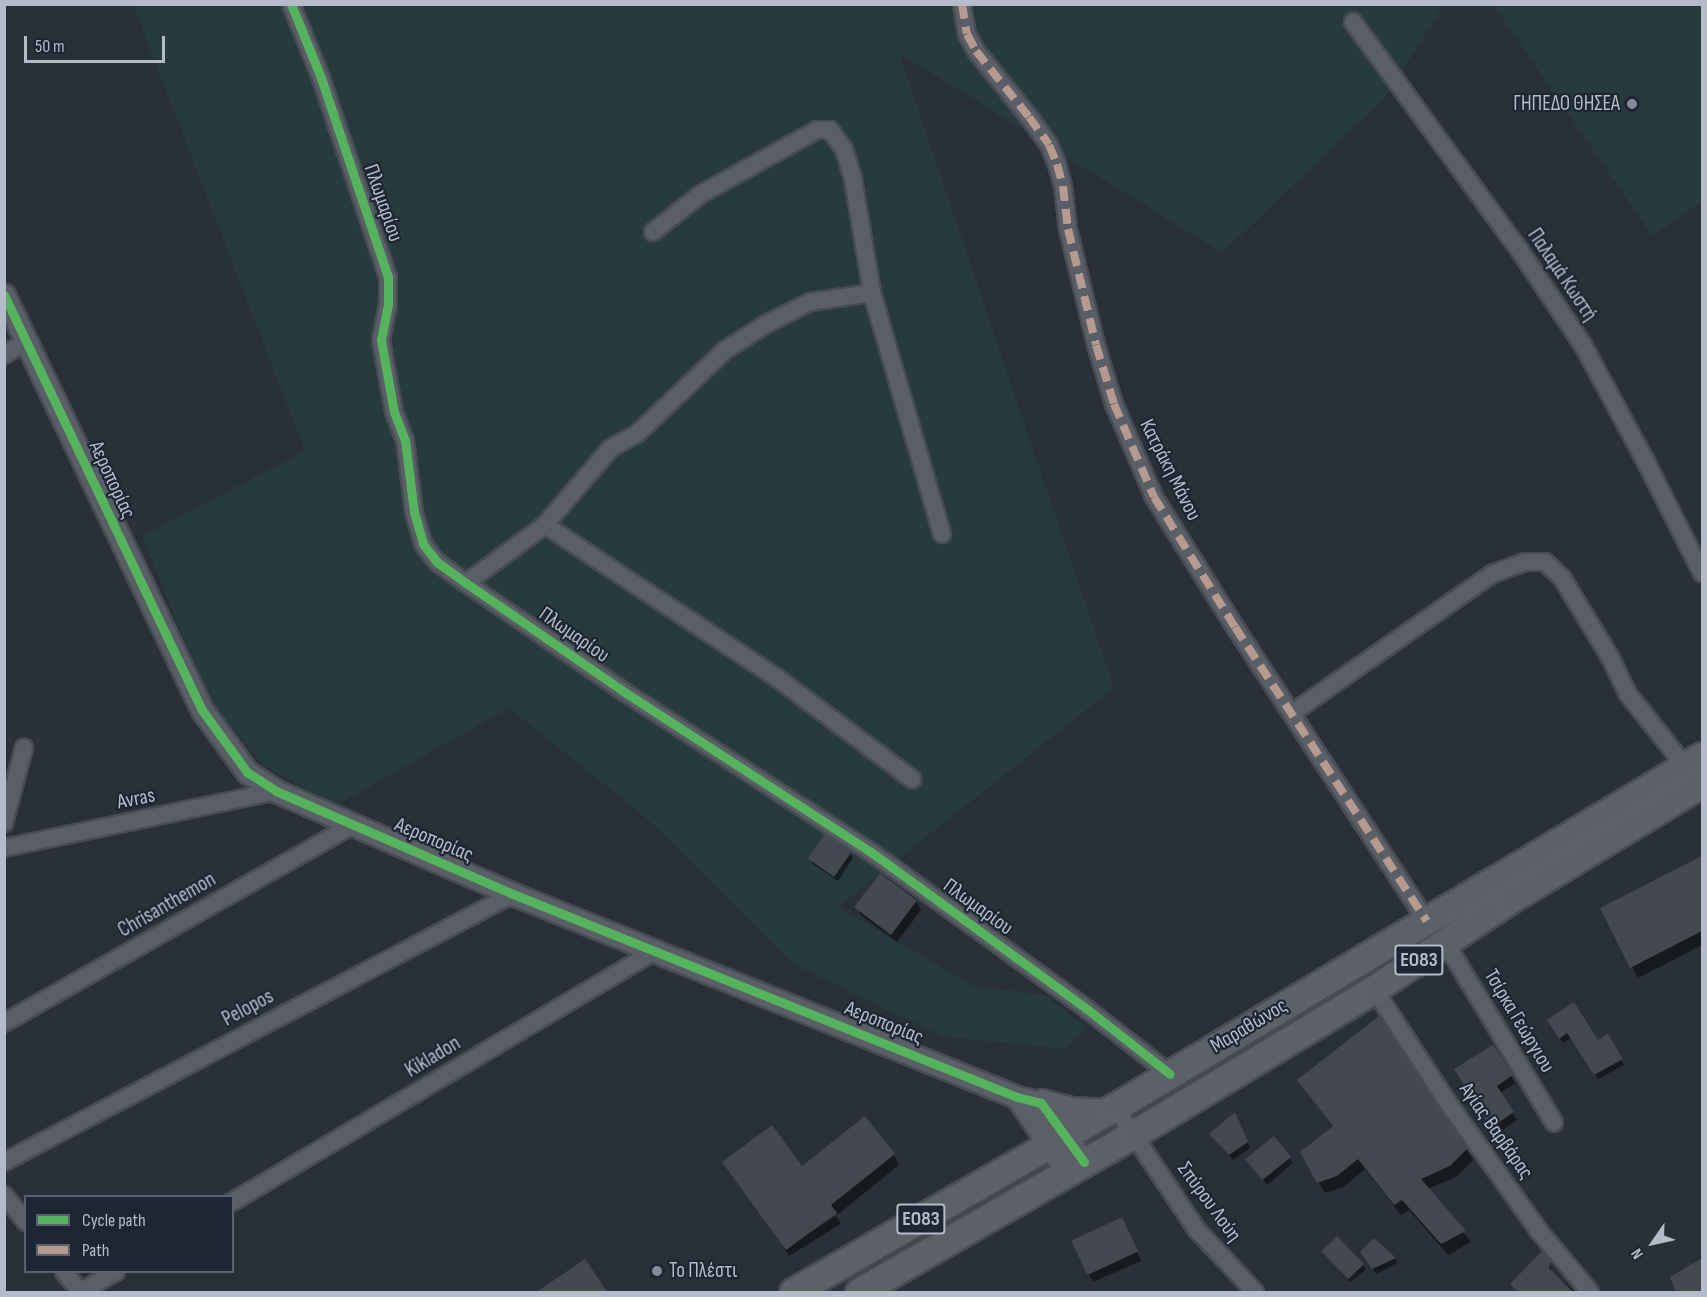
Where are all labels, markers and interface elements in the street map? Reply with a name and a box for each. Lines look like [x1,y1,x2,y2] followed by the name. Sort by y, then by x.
[27,24,168,62] scale bar
[35,36,65,57] text: 50 m
[1513,91,1620,117] place label: ΓΗΠΕΔΟ ΘΗΣΕΑ
[1625,97,1639,111] marker: ΓΗΠΕΔΟ ΘΗΣΕΑ
[358,161,408,245] street label: Πλωμαρίου
[1522,224,1602,326] street label: Παλαμά Κωστή
[1134,415,1206,525] street label: Κατράκη Μάνου
[83,437,141,523] street label: Αεροπορίας
[534,602,614,668] street label: Πλωμαρίου
[115,783,157,815] street label: Avras
[391,812,477,868] street label: Αεροπορίας
[114,867,220,943] street label: Chrisanthemon
[938,873,1018,941] street label: Πλωμαρίου
[1394,943,1444,977] road number: ΕΟ83
[1478,965,1560,1077] street label: Τσίρκα Γεώργιου
[218,984,278,1032] street label: Pelopos
[1206,993,1292,1059] street label: Μαραθώνος
[841,996,927,1050] street label: Αεροπορίας
[401,1031,465,1083] street label: Kikladon
[1454,1078,1538,1184] street label: Αγίας Βαρβάρας
[1172,1157,1246,1247] street label: Σπύρου Λούη
[24,1195,234,1273] legend
[896,1202,946,1236] road number: ΕΟ83
[82,1210,146,1231] text: Cycle path
[1623,1213,1683,1273] north arrow
[82,1240,110,1261] text: Path
[1627,1244,1648,1262] text: N
[669,1258,737,1284] place label: Το Πλέστι
[650,1264,664,1278] marker: Το Πλέστι

